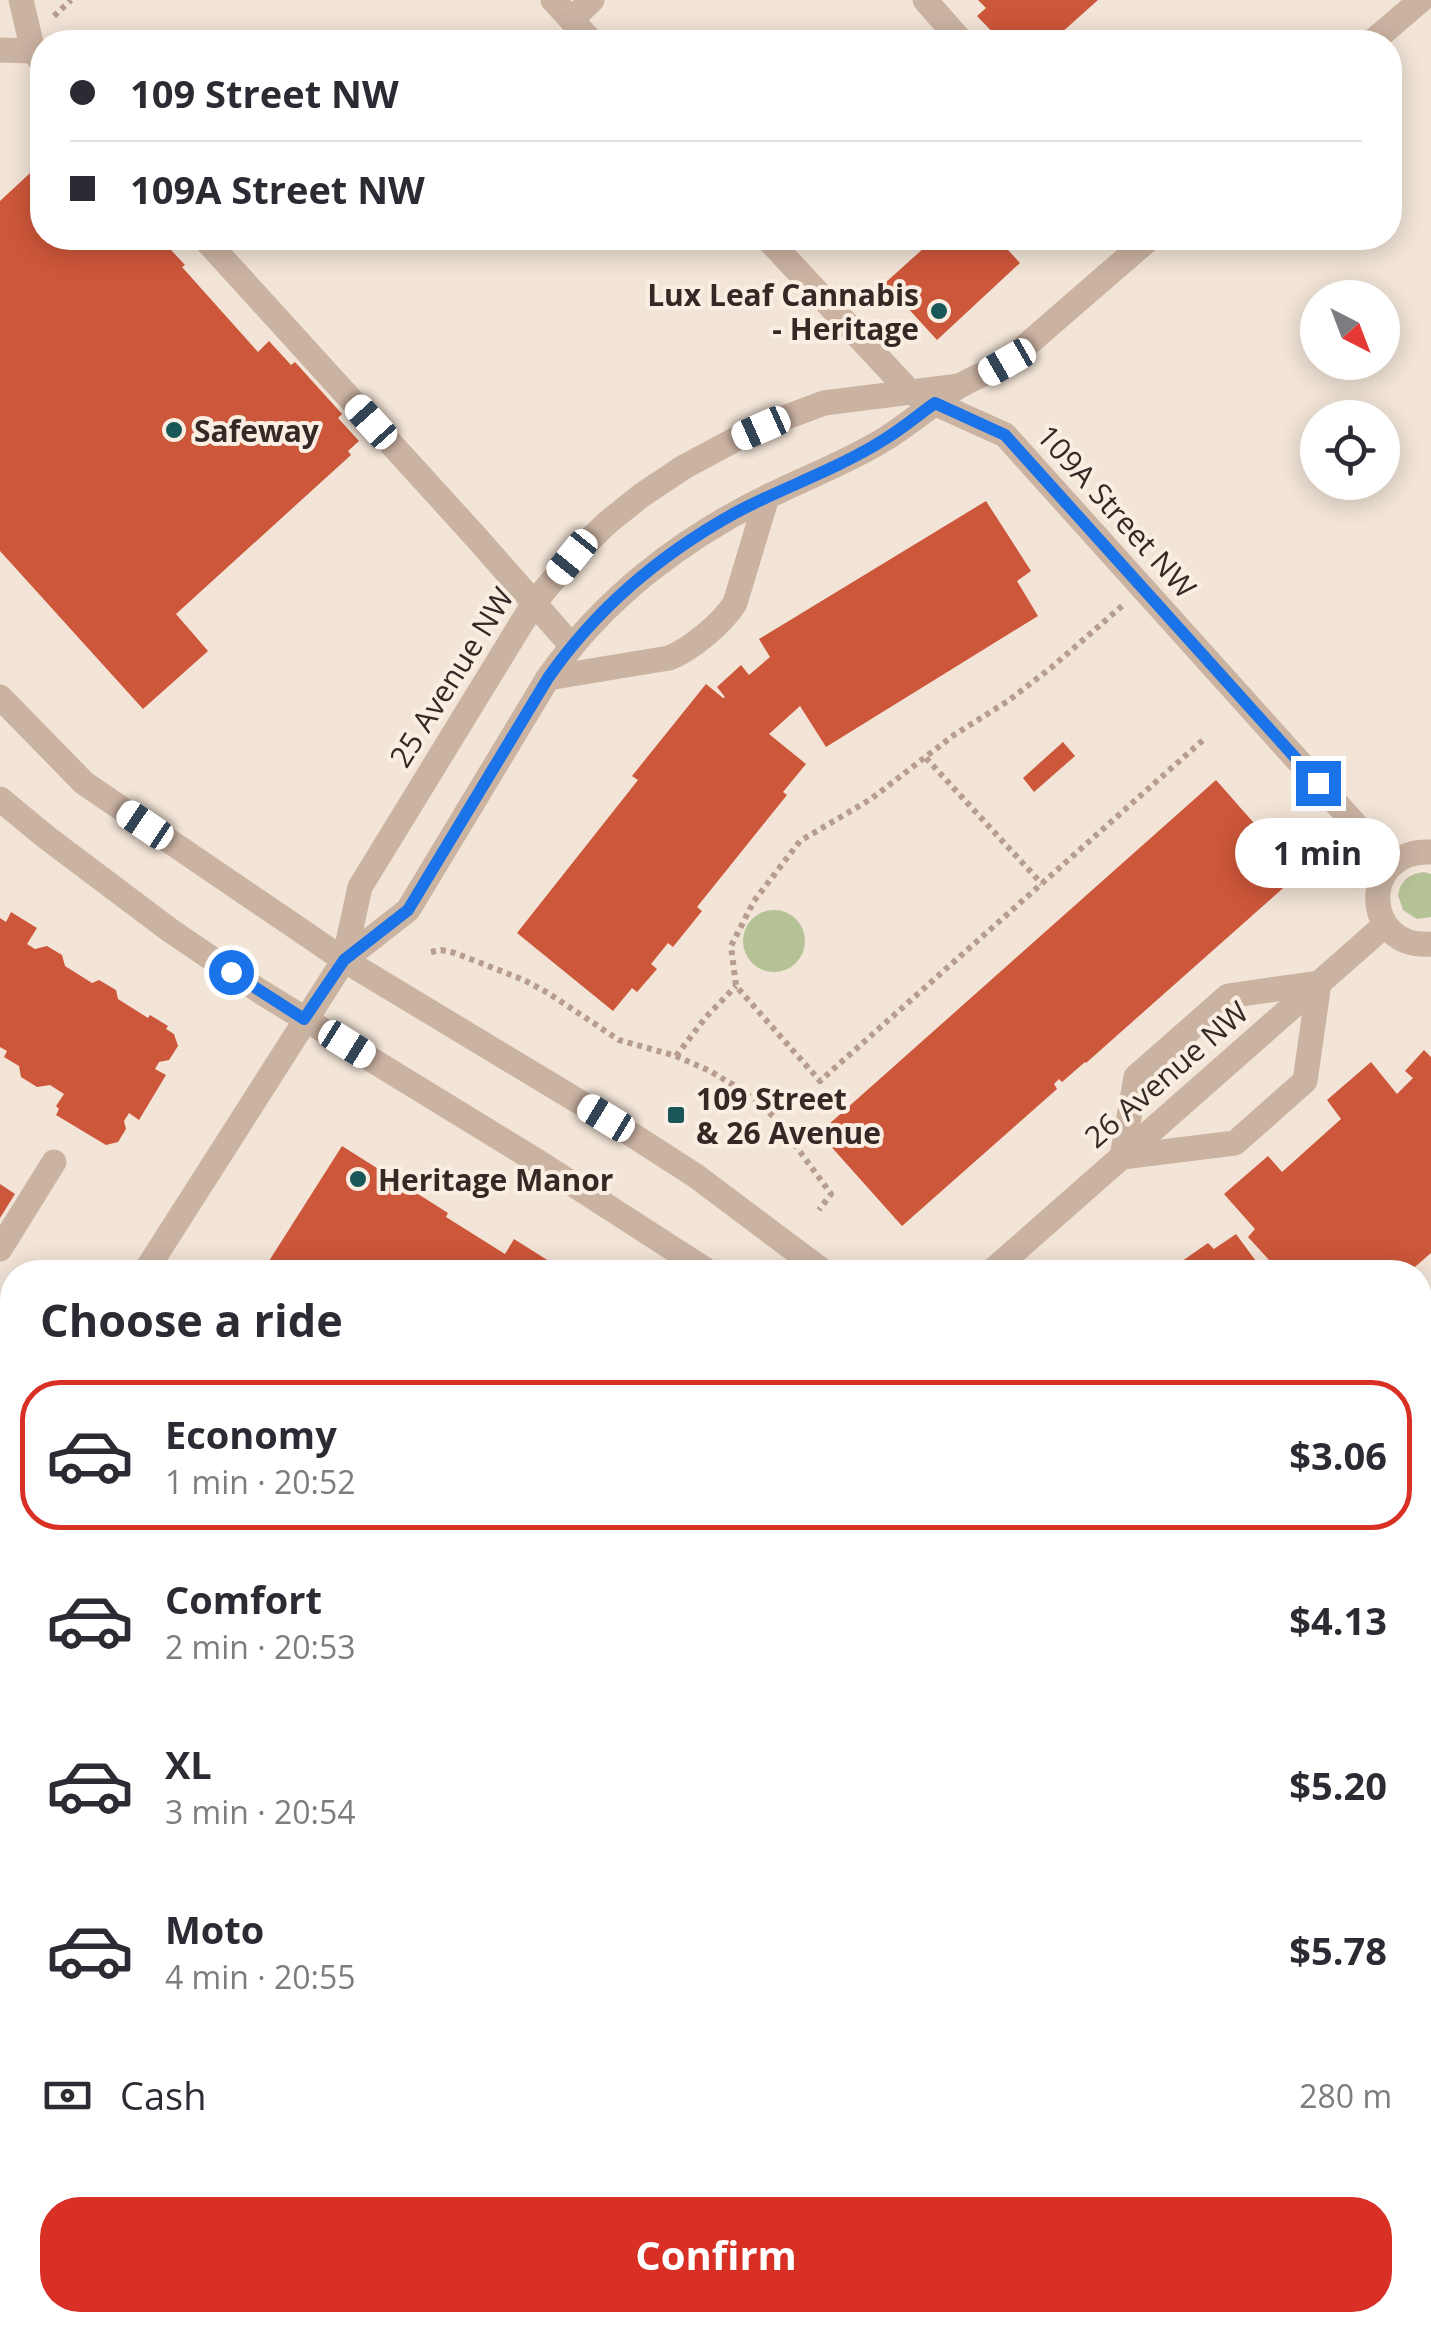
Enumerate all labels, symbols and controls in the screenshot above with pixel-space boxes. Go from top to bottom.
text: 109 Street NW [130,67,399,119]
text: 109A Street NW [130,163,425,215]
place label: Lux Leaf Cannabis - Heritage [647,274,919,349]
north arrow [1300,280,1400,380]
map controls [1300,280,1400,500]
marker: Lux Leaf Cannabis - Heritage [928,300,950,322]
car [974,334,1040,390]
car [340,390,402,454]
button: locate [1300,400,1400,500]
car [727,402,795,454]
place label: Safeway [194,410,320,451]
street label: 109A Street NW [1028,416,1206,607]
marker: Safeway [163,419,185,441]
car [541,524,603,590]
street label: 25 Avenue NW [379,579,523,775]
route end [1296,761,1341,806]
car [112,796,178,854]
callout: 1 min [1236,818,1400,888]
text: 1 min [1273,831,1362,874]
route start [209,950,254,995]
street label: 26 Avenue NW [1075,991,1257,1157]
car [314,1015,380,1073]
place label: 109 Street & 26 Avenue [696,1078,881,1153]
car [573,1090,639,1146]
marker: 109 Street & 26 Avenue [665,1104,687,1126]
place label: Heritage Manor [378,1159,613,1200]
marker: Heritage Manor [347,1168,369,1190]
text: Choose a ride [40,1289,343,1350]
text: Economy [165,1408,337,1460]
icon: car [45,1410,135,1500]
text: $3.06 [1289,1429,1387,1481]
text: 1 min · 20:52 [165,1460,356,1503]
text: Comfort [165,1573,322,1625]
icon: car [45,1575,135,1665]
text: $4.13 [1289,1594,1387,1646]
text: 2 min · 20:53 [165,1625,356,1668]
text: XL [165,1738,212,1790]
icon: car [45,1740,135,1830]
text: $5.20 [1289,1759,1387,1811]
text: 3 min · 20:54 [165,1790,356,1833]
text: Moto [165,1903,264,1955]
icon: car [45,1905,135,1995]
text: $5.78 [1289,1924,1387,1976]
text: 4 min · 20:55 [165,1955,356,1998]
icon: cash [40,2068,95,2123]
text: Cash [120,2069,206,2121]
text: 280 m [1299,2074,1392,2117]
button: Confirm [40,2197,1392,2312]

